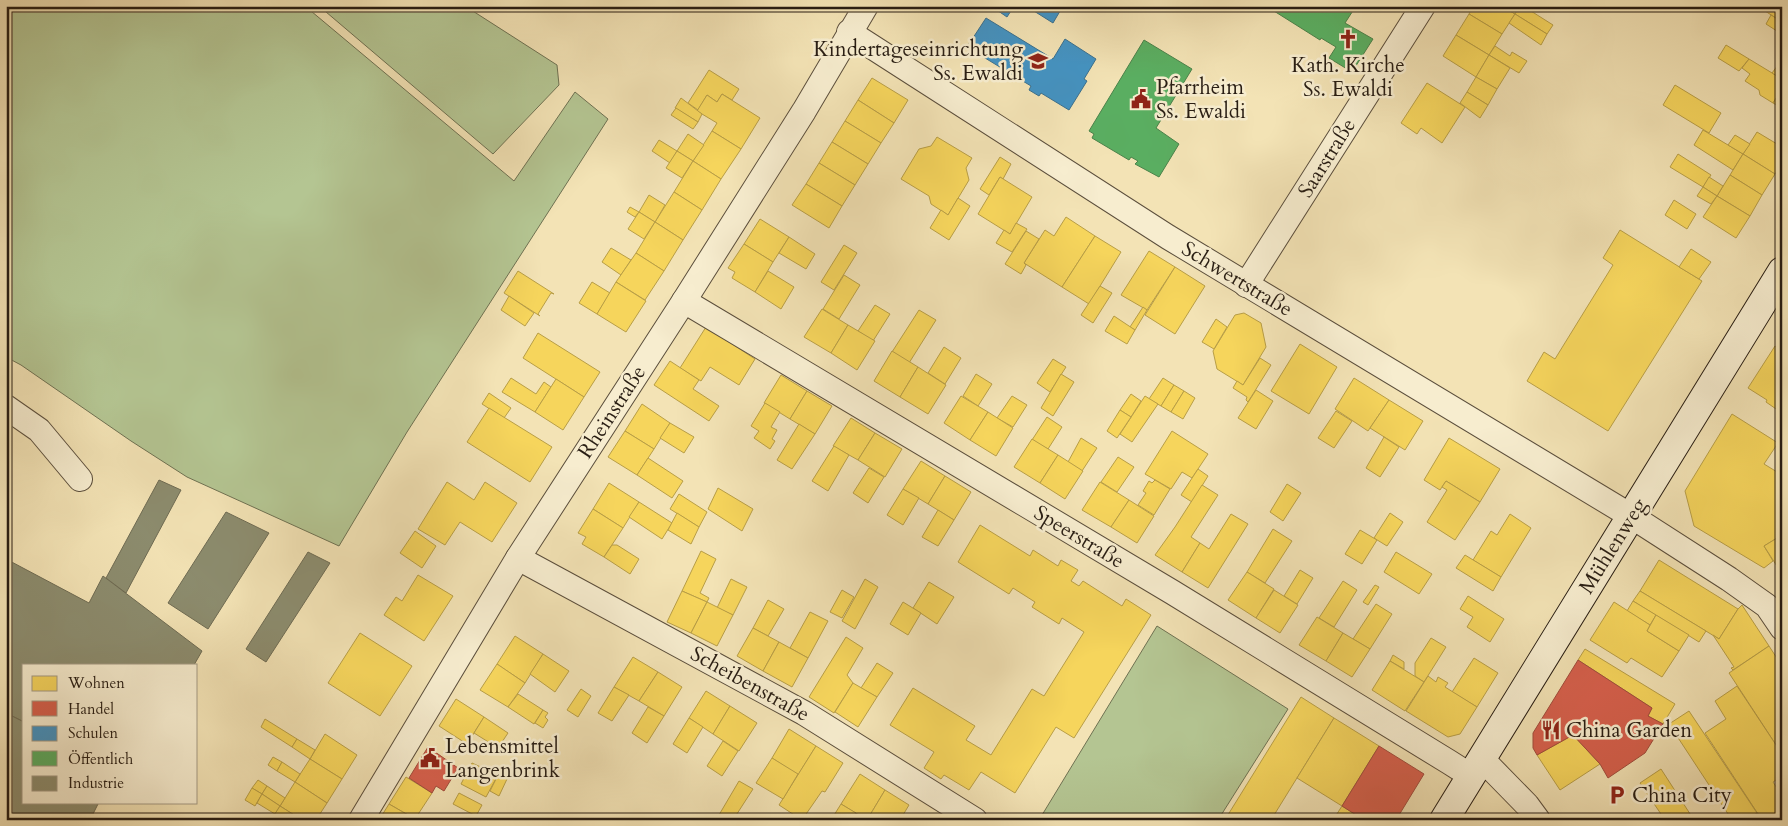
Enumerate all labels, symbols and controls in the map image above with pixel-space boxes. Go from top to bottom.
church icon: Kath. Kirche Ss. Ewaldi [1337,28,1359,50]
place label: Kindertageseinrichtung Ss. Ewaldi [813,35,1023,88]
school or university icon: Kindertageseinrichtung Ss. Ewaldi [1027,50,1049,72]
place label: Kath. Kirche Ss. Ewaldi [1291,51,1405,104]
place label: Pfarrheim Ss. Ewaldi [1156,73,1246,126]
public building icon: Pfarrheim Ss. Ewaldi [1130,88,1152,110]
street label: Saarstraße [1291,113,1363,203]
street label: Schwertstraße [1176,234,1298,324]
street label: Rheinstraße [571,360,653,464]
street label: Mühlenweg [1572,492,1654,599]
street label: Speerstraße [1028,499,1130,575]
street label: Scheibenstraße [685,639,815,729]
legend [22,664,198,804]
text: Wohnen [67,673,125,693]
text: Handel [68,699,114,719]
place label: China Garden [1566,716,1692,745]
restaurant icon: China Garden [1540,719,1562,741]
text: Schulen [68,723,118,743]
place label: Lebensmittel Langenbrink [445,732,561,785]
public building icon: Lebensmittel Langenbrink [419,747,441,769]
text: Öffentlich [68,749,134,769]
text: Industrie [68,773,124,793]
place label: China City [1632,781,1732,810]
parking icon: China City [1606,784,1628,806]

